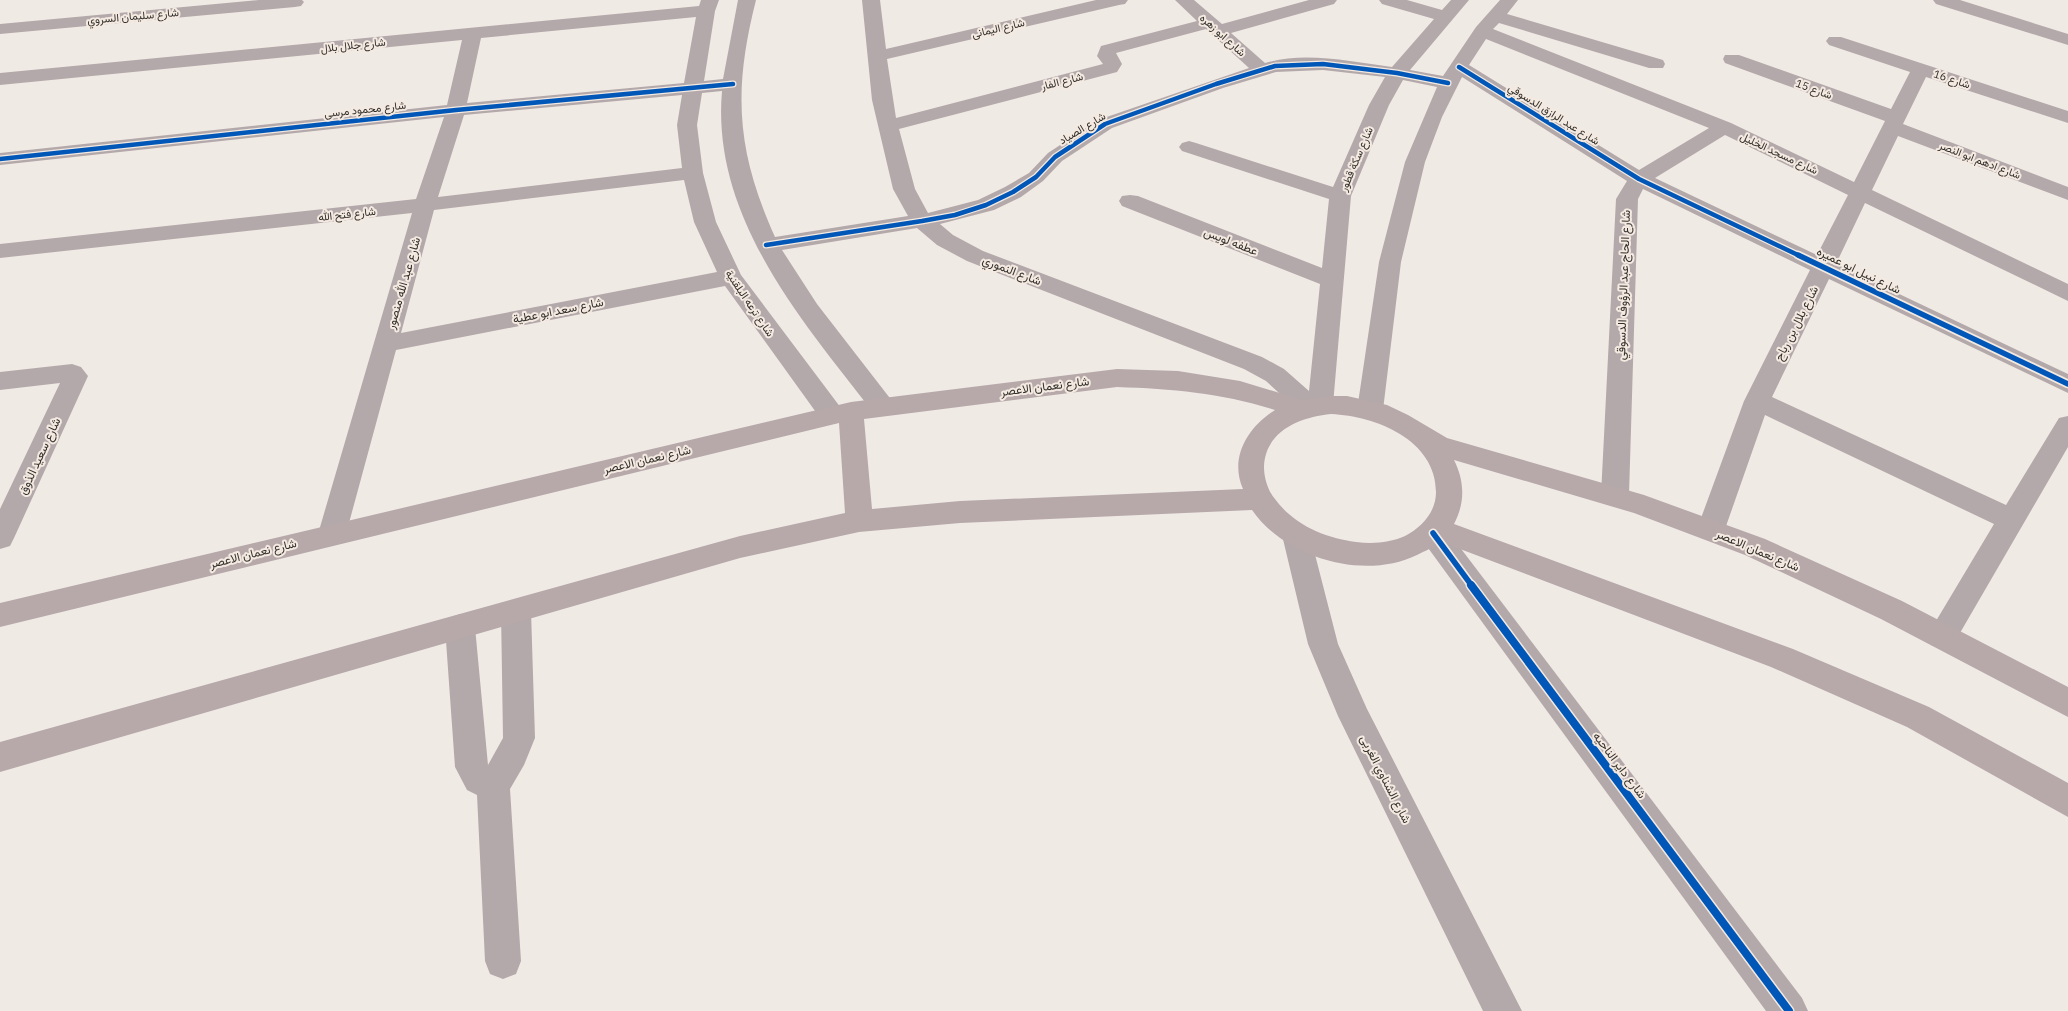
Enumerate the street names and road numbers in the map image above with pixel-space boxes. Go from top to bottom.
street label: شارع سليمان السروي [87,5,180,30]
street label: شارع ابو زهره [1196,11,1249,60]
street label: شارع اليمانى [970,15,1026,42]
street label: شارع جلال بلال [320,35,387,56]
street label: شارع 16 [1931,66,1972,93]
street label: شارع الفار [1039,69,1085,94]
street label: شارع 15 [1793,76,1835,103]
street label: شارع عبد الرازق الدسوقي [1504,80,1603,151]
street label: شارع محمود مرسى [323,98,407,121]
street label: شارع الصياد [1056,108,1109,148]
street label: شارع سكة قطور [1336,124,1377,195]
street label: شارع مسجد الخليل [1737,129,1820,178]
street label: شارع ادهم ابو النصر [1936,138,2023,183]
street label: شارع فتح الله [318,204,377,225]
street label: شارع الحاج عبد الرؤوف الدسوقي [1613,210,1636,360]
street label: عطفه لويس [1201,224,1260,259]
street label: شارع عبد الله منصور [382,235,425,332]
street label: شارع نبيل ابو عميره [1814,243,1904,299]
street label: شارع النموري [979,252,1044,291]
street label: شارع ترعه البلقنية [722,267,778,340]
street label: شارع بلال بن رباح [1771,283,1823,364]
street label: شارع سعد ابو عطية [511,294,605,328]
street label: شارع نعمان الاعصر [999,373,1090,401]
street label: شارع سعيد الذوق [15,415,65,498]
street label: شارع نعمان الاعصر [601,442,693,478]
street label: شارع نعمان الاعصر [1712,525,1802,576]
street label: شارع نعمان الاعصر [207,535,298,573]
street label: شارع داير الناحيه [1589,729,1650,802]
street label: شارع الشناوي الغربى [1355,732,1415,827]

